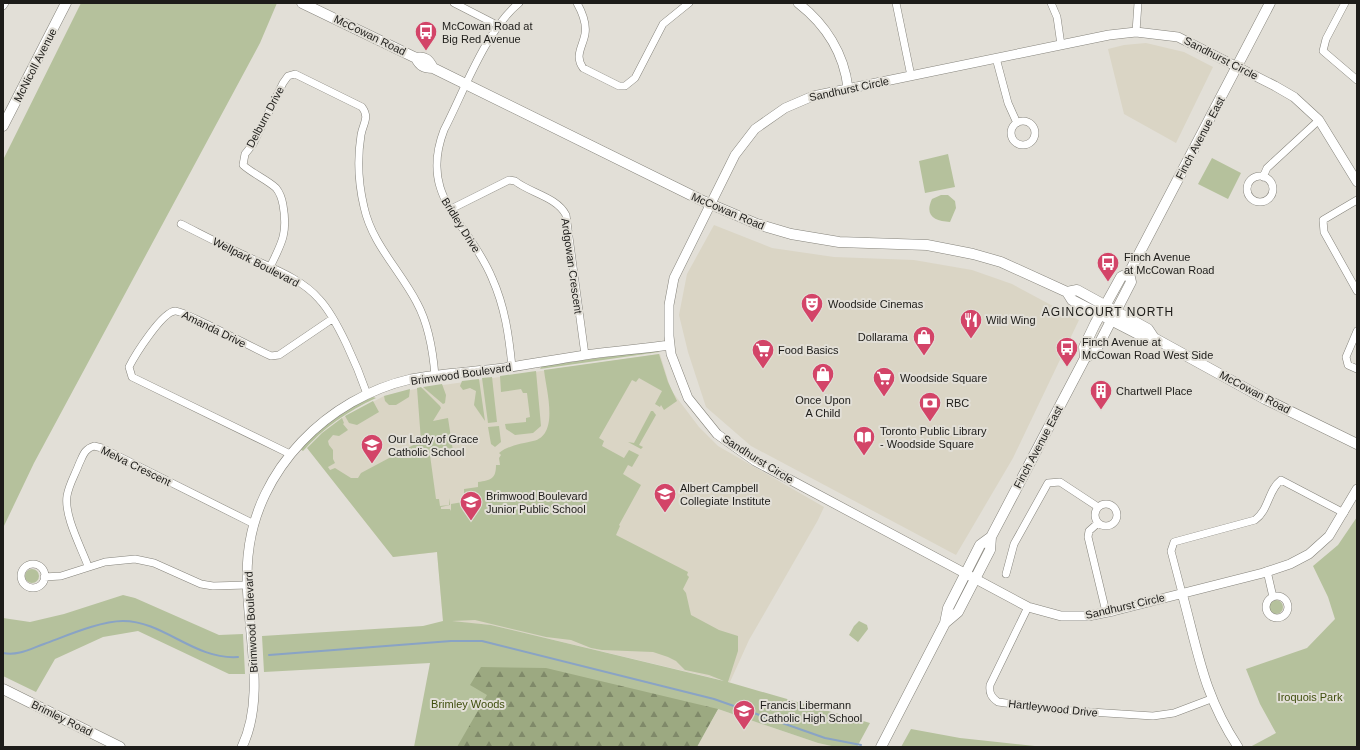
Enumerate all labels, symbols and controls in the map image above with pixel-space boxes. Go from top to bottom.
street label: McCowan Road [332,12,408,58]
bus stop icon: McCowan Road at Big Red Avenue [413,19,439,52]
place label: McCowan Road at Big Red Avenue [442,20,533,45]
street label: McNicoll Avenue [11,26,59,104]
street label: Sandhurst Circle [1182,34,1260,82]
street label: Sandhurst Circle [808,75,890,103]
street label: Delburn Drive [244,84,286,150]
street label: Finch Avenue East [1173,95,1227,181]
street label: McCowan Road [690,190,766,232]
street label: Bridley Drive [439,195,483,255]
street label: Ardgowan Crescent [559,217,585,315]
street label: Wellpark Boulevard [211,235,301,289]
bus stop icon: Finch Avenue at McCowan Road [1095,250,1121,283]
place label: Finch Avenue at McCowan Road [1124,251,1215,276]
theatre icon: Woodside Cinemas [799,291,825,324]
place label: Woodside Cinemas [828,298,924,310]
district label: AGINCOURT NORTH [1042,305,1174,319]
restaurant icon: Wild Wing [958,307,984,340]
street label: Amanda Drive [180,308,248,350]
place label: Wild Wing [986,314,1036,326]
shop icon: Dollarama [911,324,937,357]
place label: Dollarama [858,331,909,343]
bus stop icon: Finch Avenue at McCowan Road West Side [1054,335,1080,368]
place label: Finch Avenue at McCowan Road West Side [1082,336,1213,361]
supermarket icon: Food Basics [750,337,776,370]
place label: Food Basics [778,344,839,356]
street label: Brimwood Boulevard [410,361,512,387]
shop icon: Once Upon A Child [810,361,836,394]
supermarket icon: Woodside Square [871,365,897,398]
street label: McCowan Road [1218,368,1292,416]
place label: Woodside Square [900,372,987,384]
building icon: Chartwell Place [1088,378,1114,411]
place label: Chartwell Place [1116,385,1192,397]
bank icon: RBC [917,390,943,423]
place label: Once Upon A Child [795,394,851,419]
place label: RBC [946,397,969,409]
street label: Finch Avenue East [1011,404,1065,490]
library icon: Toronto Public Library - Woodside Square [851,424,877,457]
place label: Toronto Public Library - Woodside Square [880,425,987,450]
school or university icon: Our Lady of Grace Catholic School [359,432,385,465]
street label: Sandhurst Circle [720,432,796,486]
place label: Our Lady of Grace Catholic School [388,433,479,458]
street label: Melva Crescent [99,444,173,488]
school or university icon: Albert Campbell Collegiate Institute [652,481,678,514]
place label: Albert Campbell Collegiate Institute [680,482,771,507]
school or university icon: Brimwood Boulevard Junior Public School [458,489,484,522]
place label: Brimwood Boulevard Junior Public School [486,490,588,515]
street label: Brimwood Boulevard [242,571,260,673]
street label: Sandhurst Circle [1084,591,1166,621]
park label: Iroquois Park [1278,691,1343,703]
street label: Hartleywood Drive [1008,697,1098,719]
street label: Brimley Road [30,698,94,738]
park label: Brimley Woods [431,698,505,710]
school or university icon: Francis Libermann Catholic High School [731,698,757,731]
place label: Francis Libermann Catholic High School [760,699,862,724]

